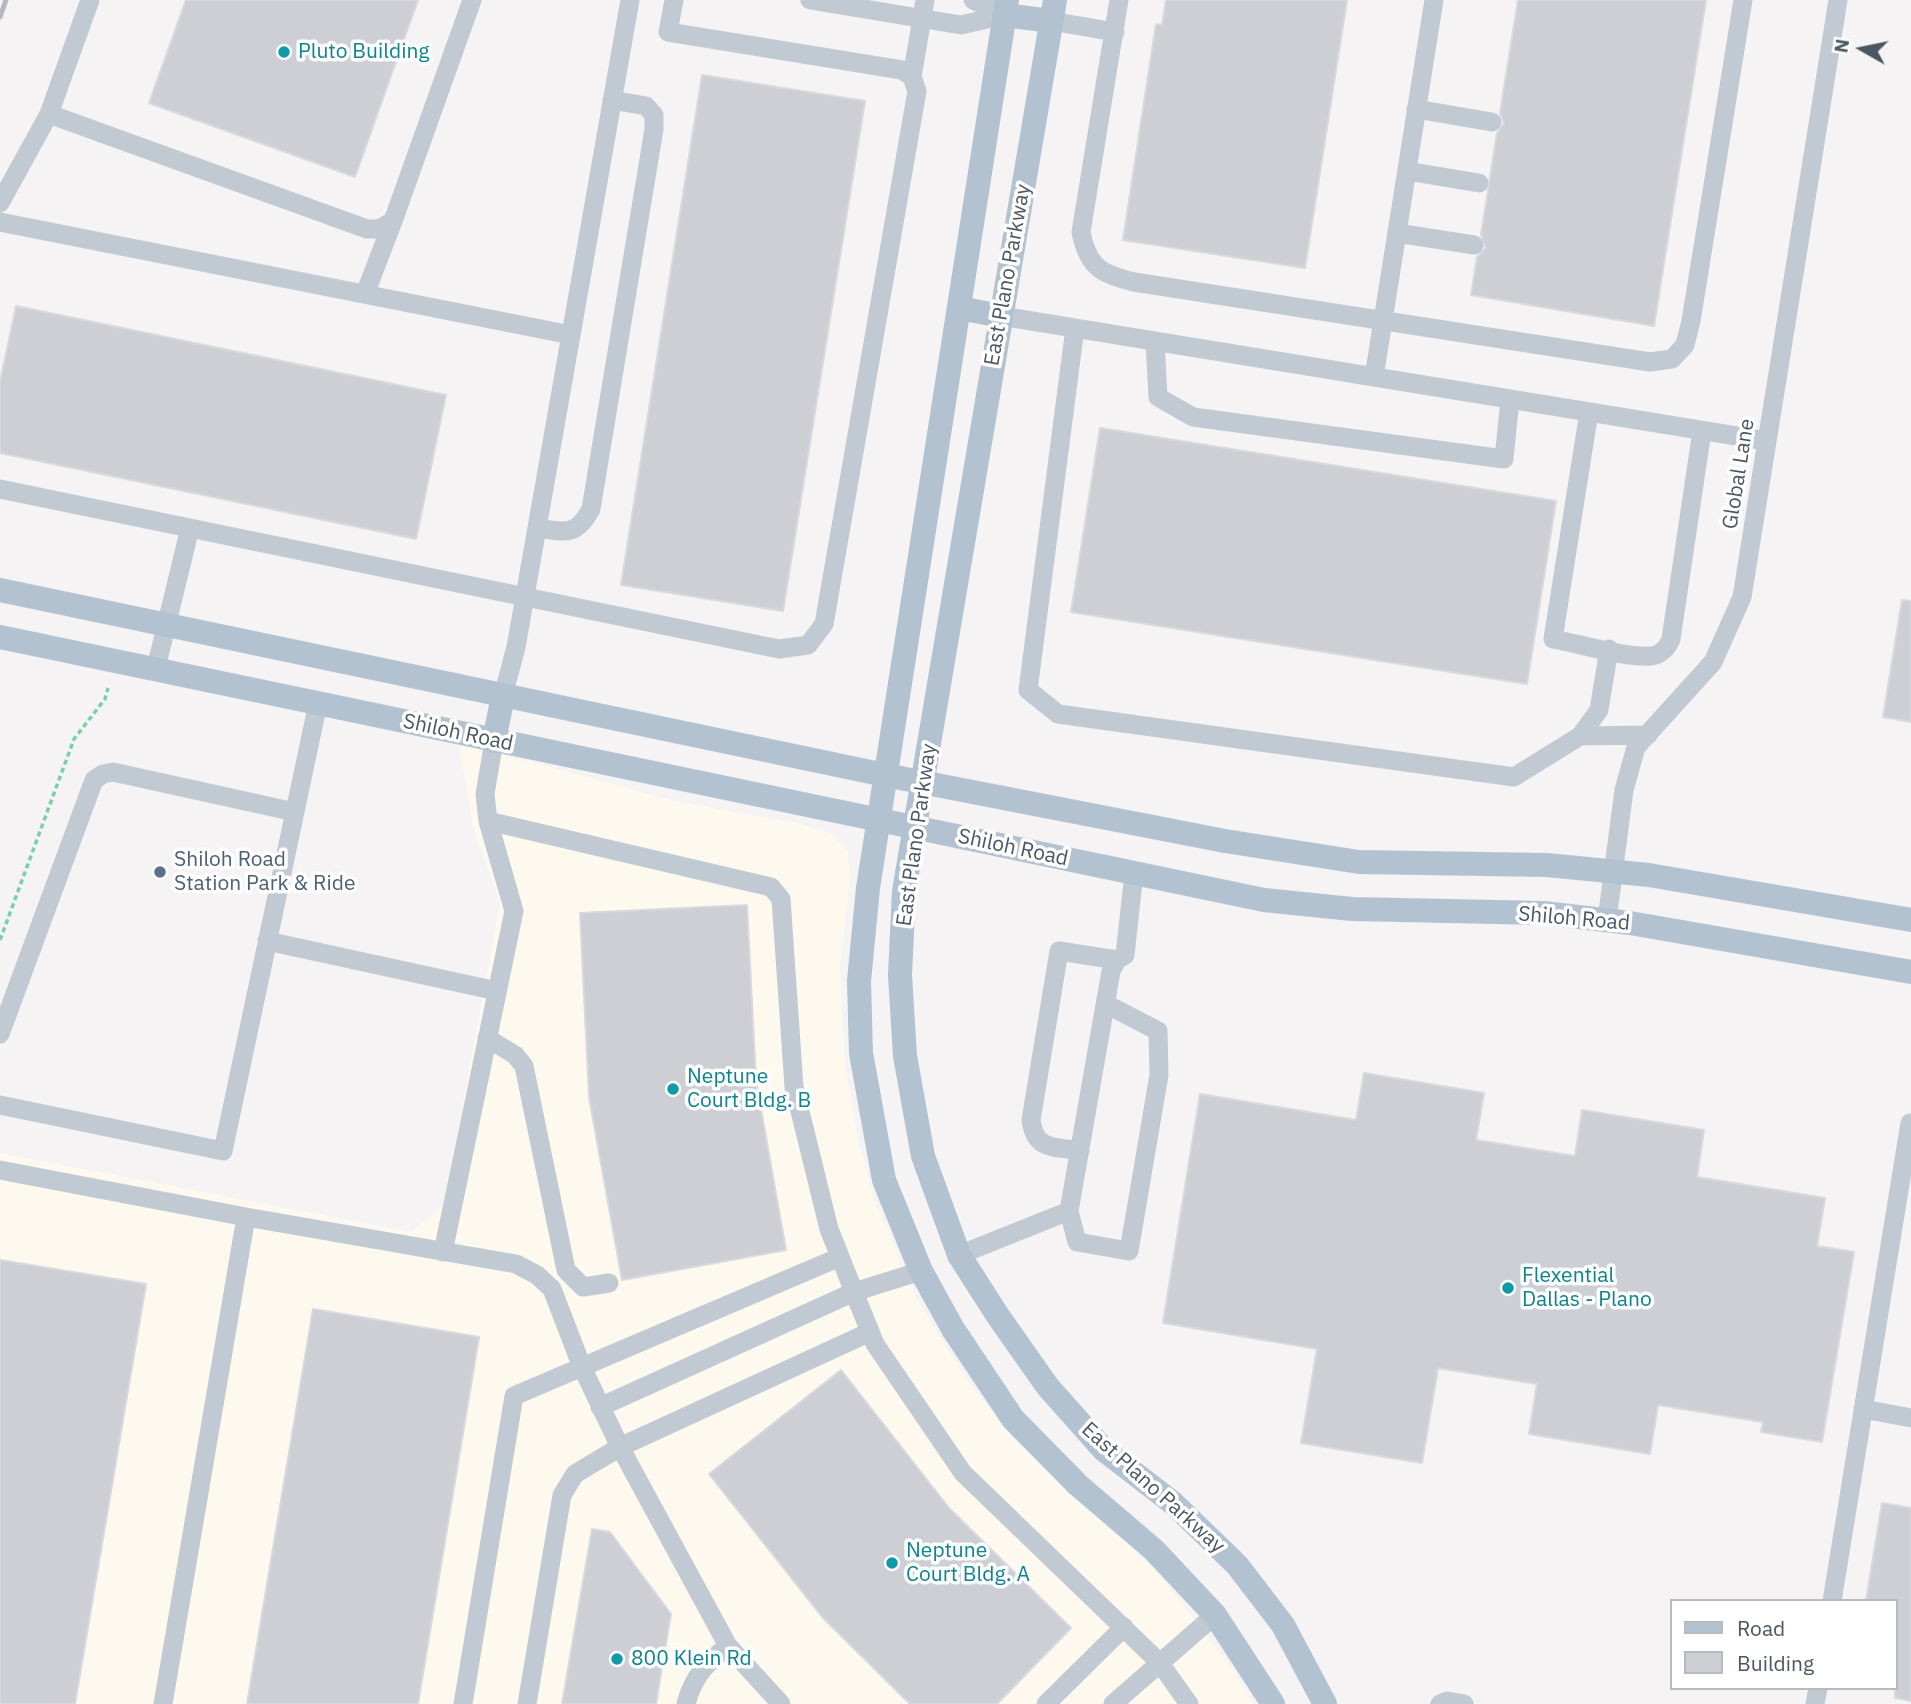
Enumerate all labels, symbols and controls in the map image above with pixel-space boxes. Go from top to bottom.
north arrow [1827,14,1897,84]
text: N [1828,37,1854,54]
place label: Pluto Building [298,39,429,65]
marker: Pluto Building [276,44,292,60]
street label: East Plano Parkway [980,182,1036,368]
street label: Global Lane [1718,417,1760,531]
street label: Shiloh Road [401,709,515,757]
street label: East Plano Parkway [892,742,942,928]
street label: Shiloh Road [956,824,1070,872]
place label: Shiloh Road Station Park & Ride [174,847,355,897]
marker: Shiloh Road Station Park & Ride [152,864,168,880]
street label: Shiloh Road [1517,902,1631,936]
place label: Neptune Court Bldg. B [687,1064,811,1114]
marker: Neptune Court Bldg. B [665,1081,681,1097]
place label: Flexential Dallas - Plano [1522,1263,1652,1313]
marker: Flexential Dallas - Plano [1500,1280,1516,1296]
street label: East Plano Parkway [1076,1417,1230,1559]
place label: Neptune Court Bldg. A [906,1538,1030,1588]
marker: Neptune Court Bldg. A [884,1555,900,1571]
legend [1670,1599,1897,1690]
text: Road [1737,1614,1785,1642]
place label: 800 Klein Rd [631,1646,752,1672]
text: Building [1737,1649,1814,1677]
marker: 800 Klein Rd [609,1651,625,1667]

